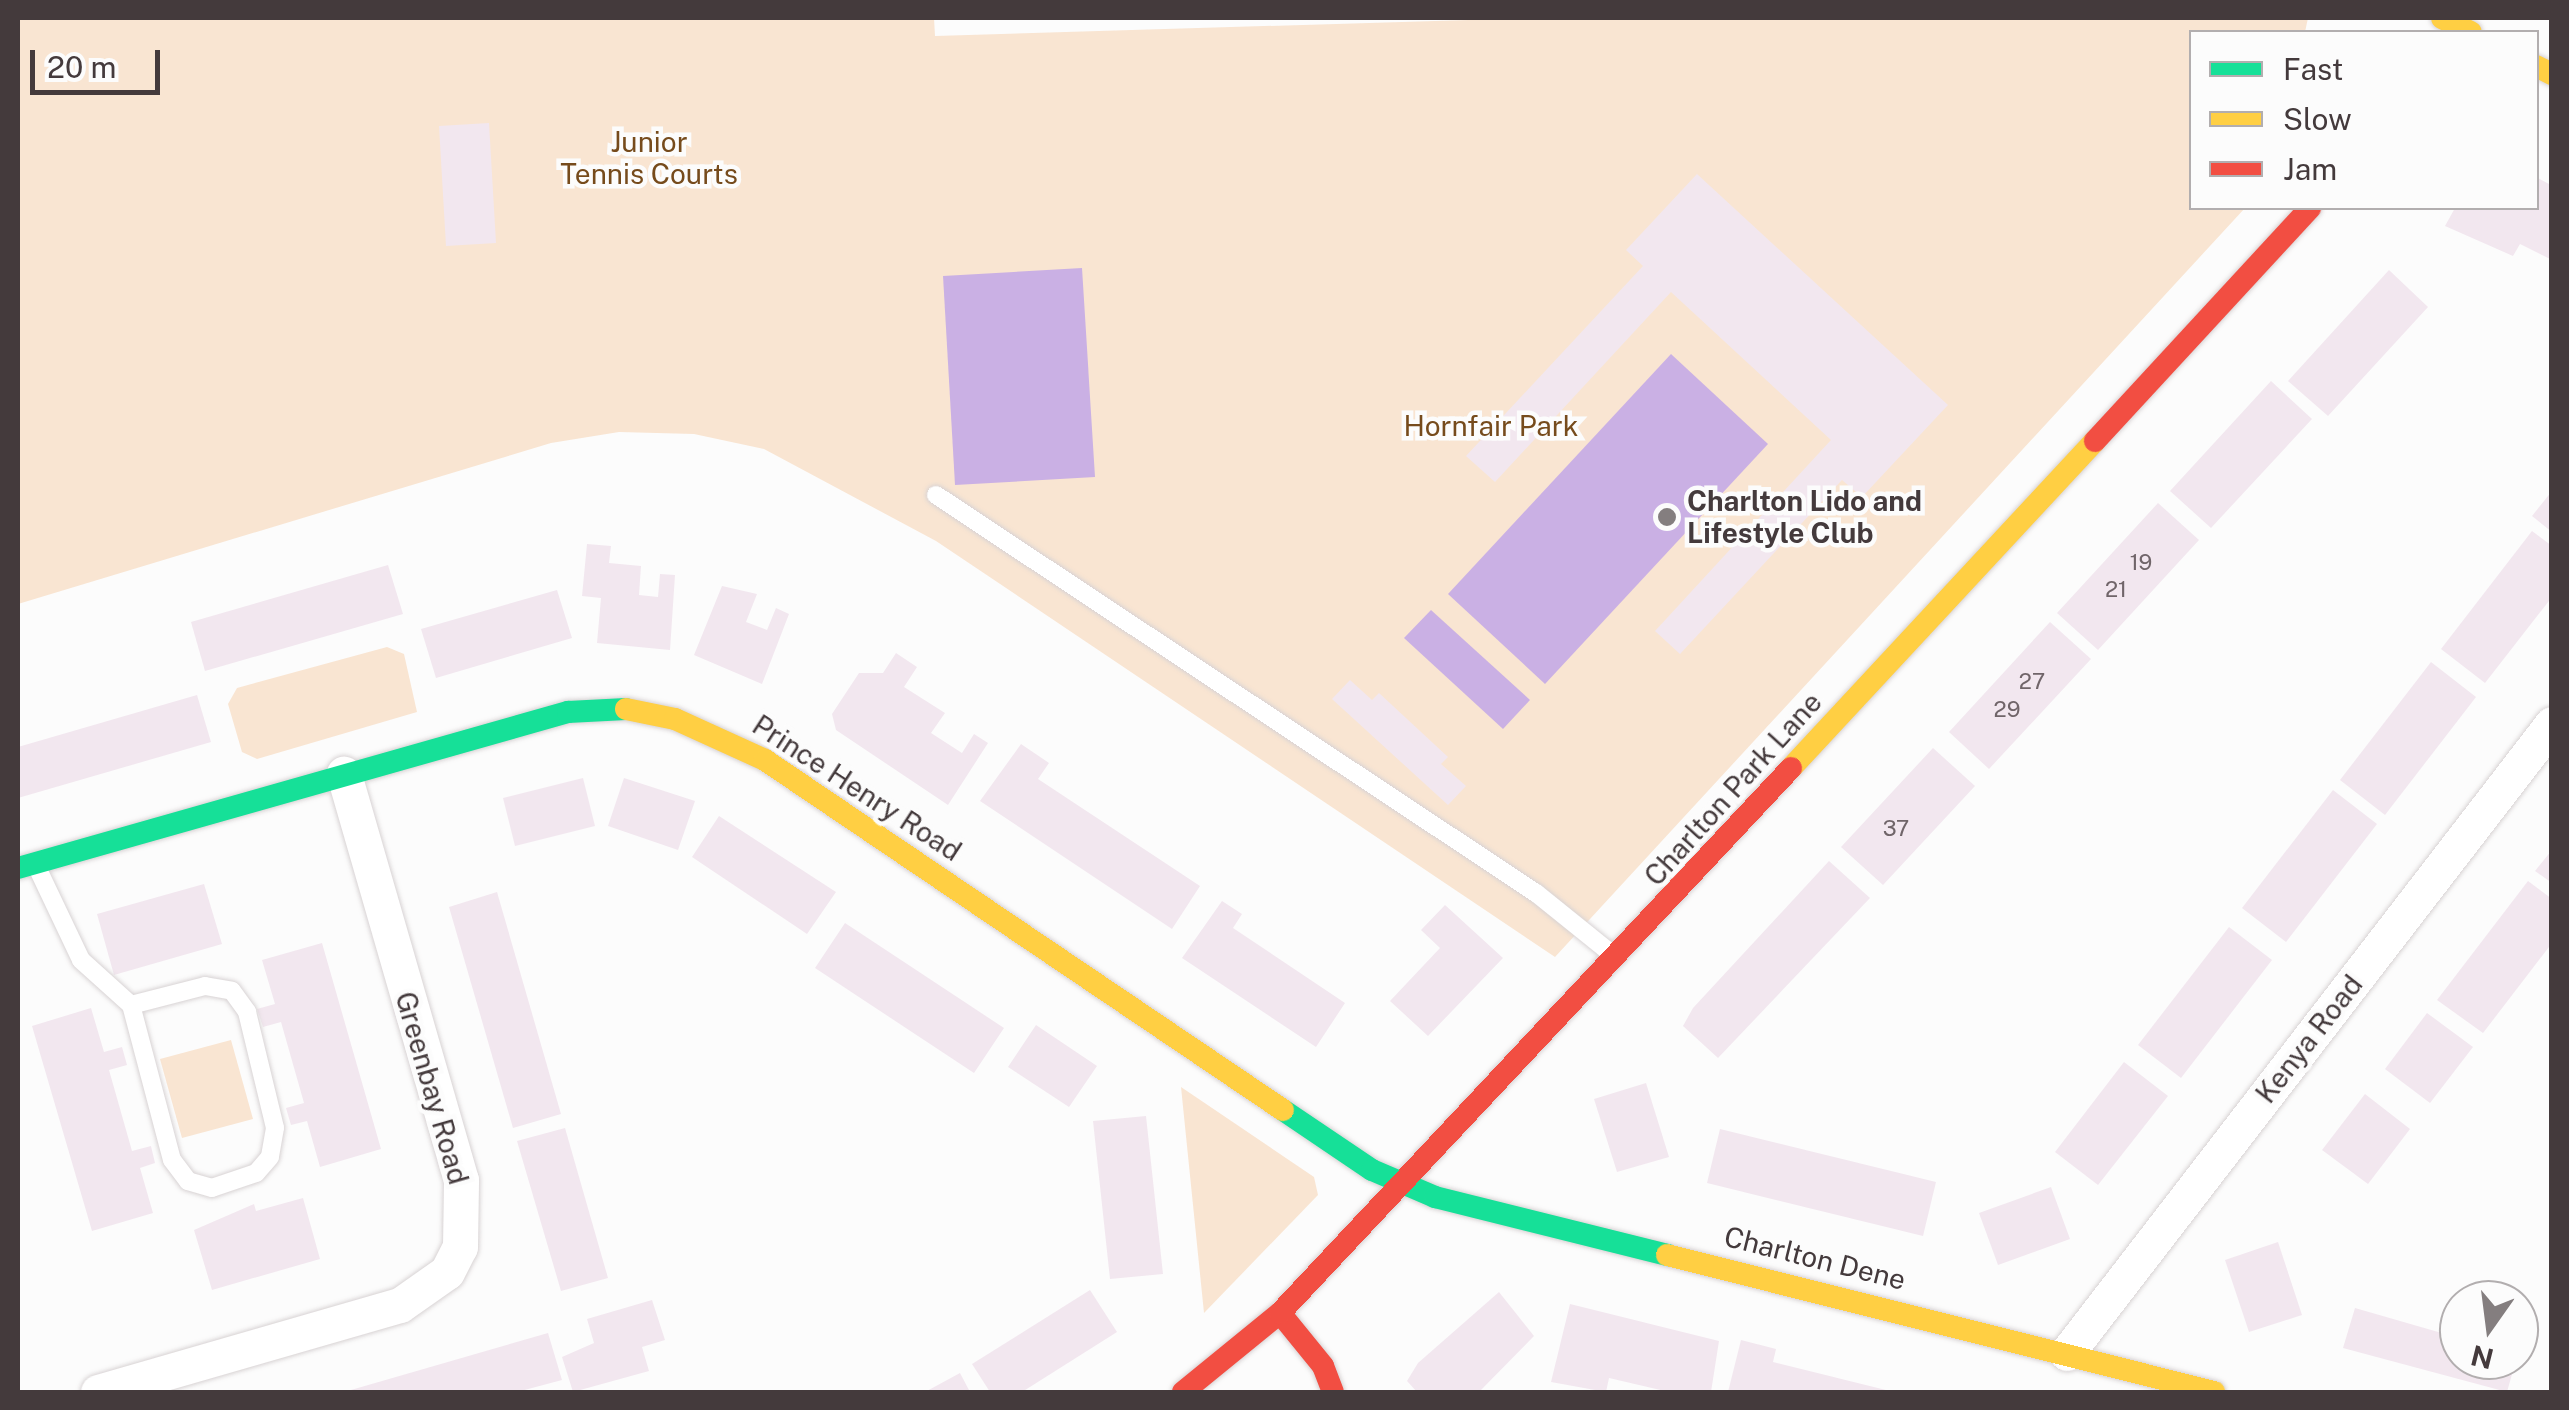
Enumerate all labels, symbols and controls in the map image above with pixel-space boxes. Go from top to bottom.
scale bar [35,30,165,92]
legend [2189,30,2539,210]
text: 20 m [47,49,116,85]
text: Fast [2283,51,2343,87]
text: Slow [2283,101,2352,137]
park label: Junior Tennis Courts [560,125,738,191]
text: Jam [2283,151,2337,187]
park label: Hornfair Park [1404,409,1578,443]
place label: Charlton Lido and Lifestyle Club [1687,484,1922,550]
marker: Charlton Lido and Lifestyle Club [1656,506,1678,528]
house number: 19 [2130,550,2152,576]
house number: 21 [2105,577,2127,603]
house number: 27 [2019,669,2045,695]
street label: Charlton Park Lane [1637,686,1829,892]
house number: 29 [1994,697,2020,723]
street label: Prince Henry Road [746,708,968,868]
house number: 37 [1883,816,1909,842]
street label: Kenya Road [2249,968,2369,1110]
street label: Greenbay Road [388,988,476,1188]
street label: Charlton Dene [1721,1219,1909,1297]
north arrow [2439,1280,2539,1380]
text: N [2467,1339,2497,1376]

